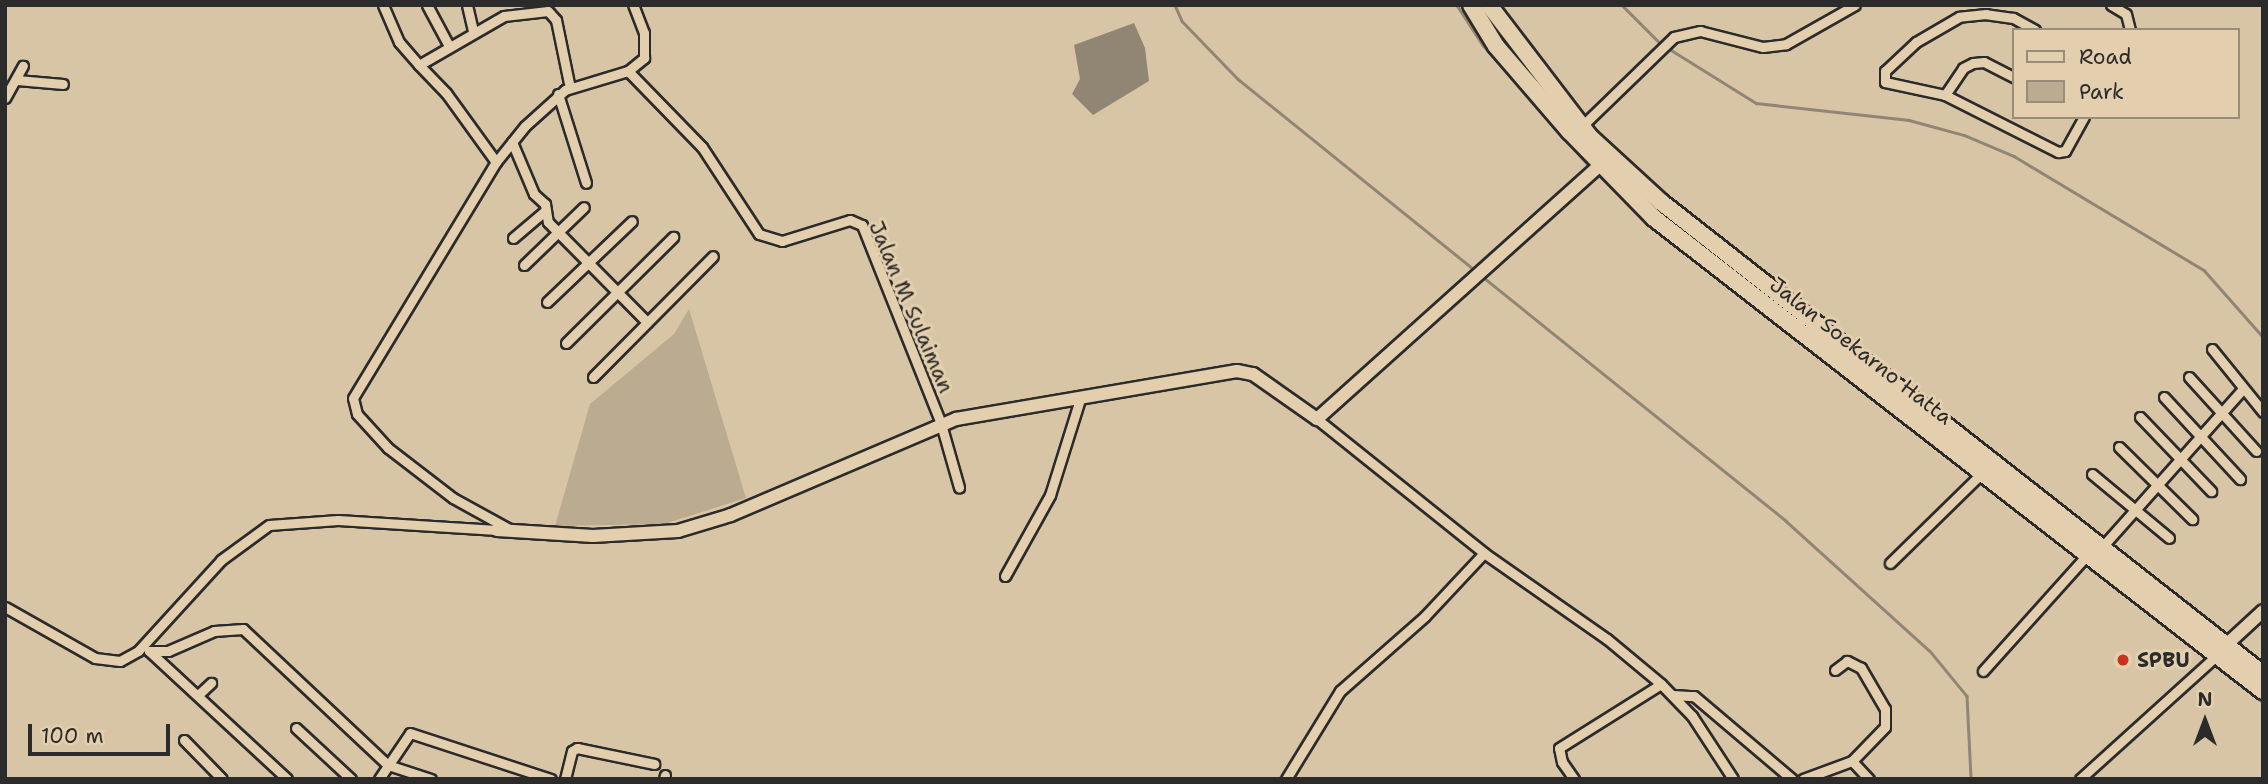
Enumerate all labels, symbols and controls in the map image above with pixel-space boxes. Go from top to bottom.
legend [2012,28,2240,119]
text: Road [2079,43,2132,71]
text: Park [2079,78,2124,106]
street label: Jalan M Sulaiman [863,217,959,397]
street label: Jalan Soekarno Hatta [1765,272,1957,430]
place label: SPBU [2137,647,2190,673]
marker: SPBU [2115,652,2131,668]
north arrow [2170,686,2240,756]
text: N [2197,687,2213,712]
scale bar [32,710,173,754]
text: 100 m [41,722,104,750]

